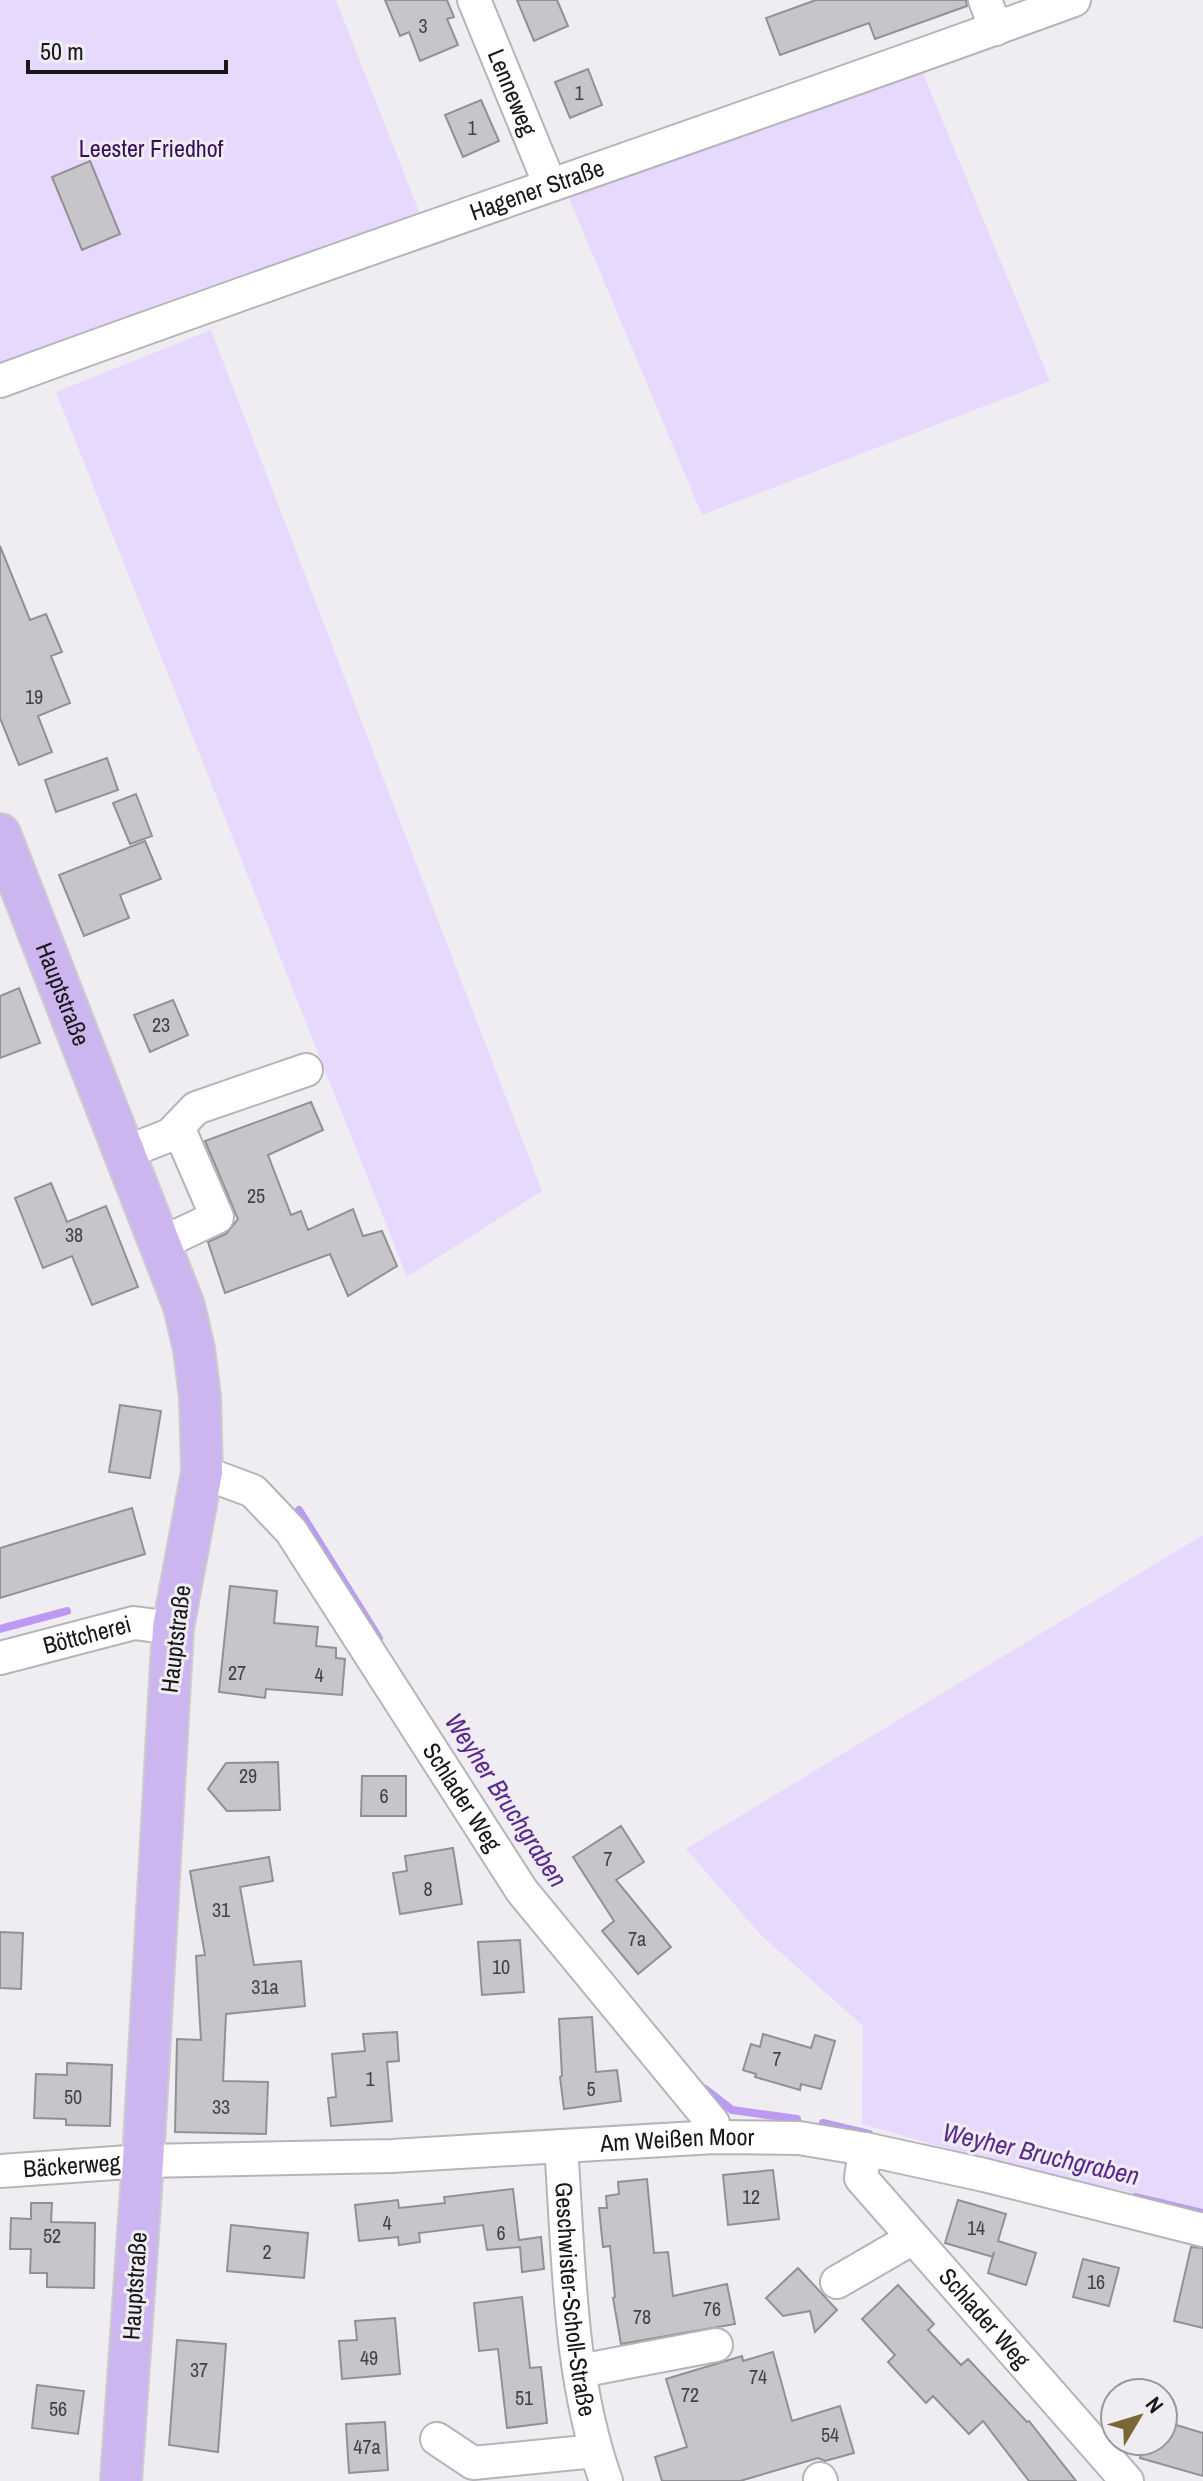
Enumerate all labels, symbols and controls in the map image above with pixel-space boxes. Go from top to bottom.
house number: 3 [418,12,428,39]
scale bar [28,24,226,74]
text: 50 m [40,35,84,67]
street label: Lenneweg [481,44,545,140]
house number: 1 [574,79,584,106]
house number: 1 [467,114,477,141]
park label: Leester Friedhof [79,132,224,164]
street label: Hagener Straße [465,151,608,227]
house number: 19 [25,683,43,710]
street label: Hauptstraße [29,938,98,1050]
house number: 23 [152,1011,170,1038]
house number: 25 [247,1182,265,1209]
house number: 38 [65,1221,83,1248]
street label: Hauptstraße [153,1583,197,1695]
street label: Böttcherei [39,1607,134,1661]
house number: 27 [228,1659,246,1686]
house number: 4 [314,1661,324,1688]
water label: Weyher Bruchgraben [437,1706,576,1894]
street label: Schlader Weg [416,1736,510,1857]
house number: 29 [239,1762,257,1789]
house number: 6 [379,1782,389,1809]
house number: 7 [603,1845,613,1872]
house number: 8 [423,1875,433,1902]
house number: 31 [212,1896,230,1923]
house number: 7a [628,1925,646,1952]
house number: 10 [492,1953,510,1980]
house number: 31a [251,1973,279,2000]
house number: 7 [772,2045,782,2072]
house number: 1 [365,2065,375,2092]
house number: 5 [586,2075,596,2102]
house number: 50 [64,2083,82,2110]
house number: 33 [212,2093,230,2120]
water label: Weyher Bruchgraben [939,2114,1143,2193]
street label: Am Weißen Moor [598,2120,755,2159]
street label: Bäckerweg [22,2146,122,2184]
street label: Geschwister-Scholl-Straße [548,2181,604,2419]
house number: 12 [742,2183,760,2210]
house number: 4 [382,2209,392,2236]
house number: 14 [967,2214,985,2241]
house number: 6 [496,2219,506,2246]
house number: 52 [43,2222,61,2249]
street label: Hauptstraße [114,2231,154,2341]
house number: 2 [262,2238,272,2265]
street label: Schlader Weg [932,2261,1038,2375]
house number: 16 [1087,2268,1105,2295]
house number: 76 [703,2295,721,2322]
house number: 78 [633,2303,651,2330]
house number: 49 [360,2344,378,2371]
house number: 37 [190,2356,208,2383]
house number: 74 [749,2363,767,2390]
north arrow [1099,2377,1179,2457]
house number: 72 [681,2381,699,2408]
house number: 51 [515,2384,533,2411]
text: N [1139,2390,1171,2419]
house number: 56 [49,2395,67,2422]
house number: 54 [821,2421,839,2448]
house number: 47a [353,2433,381,2460]

